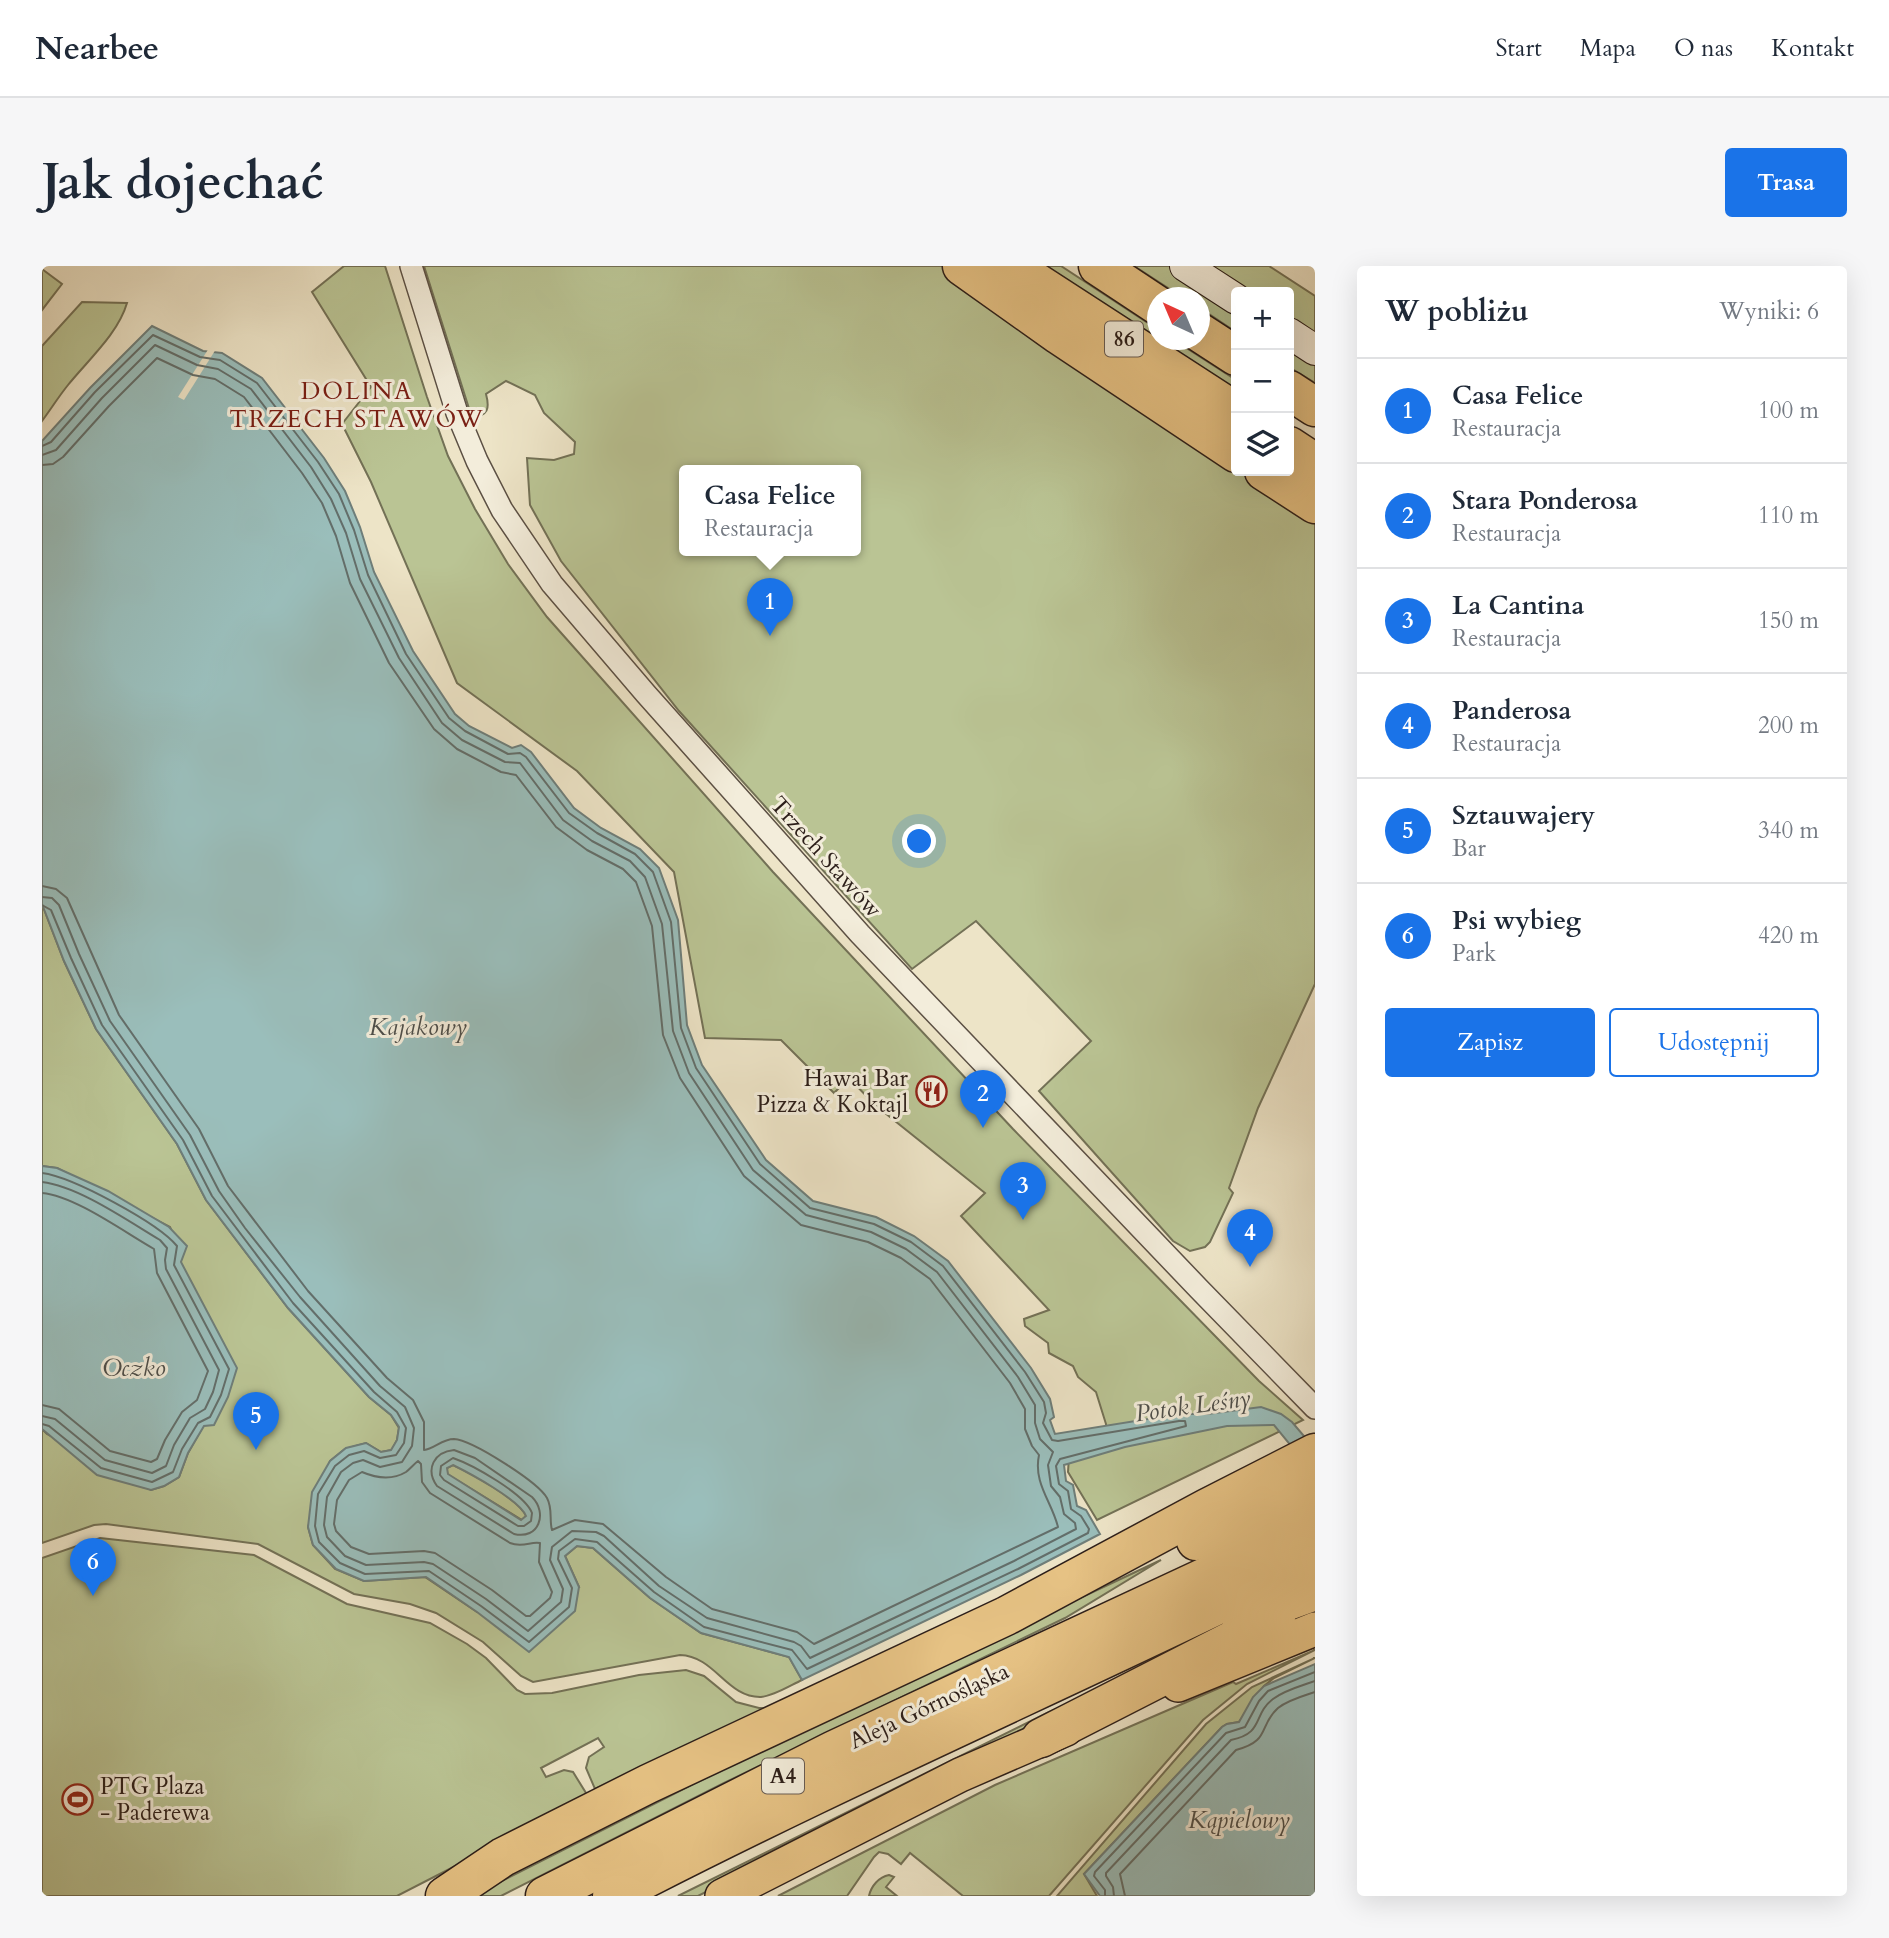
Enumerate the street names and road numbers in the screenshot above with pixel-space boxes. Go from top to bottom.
road number: 86 [1105,322,1143,356]
street label: Trzech Stawów [763,790,889,925]
street label: Aleja Górnośląska [844,1655,1014,1757]
road number: A4 [762,1758,804,1794]

